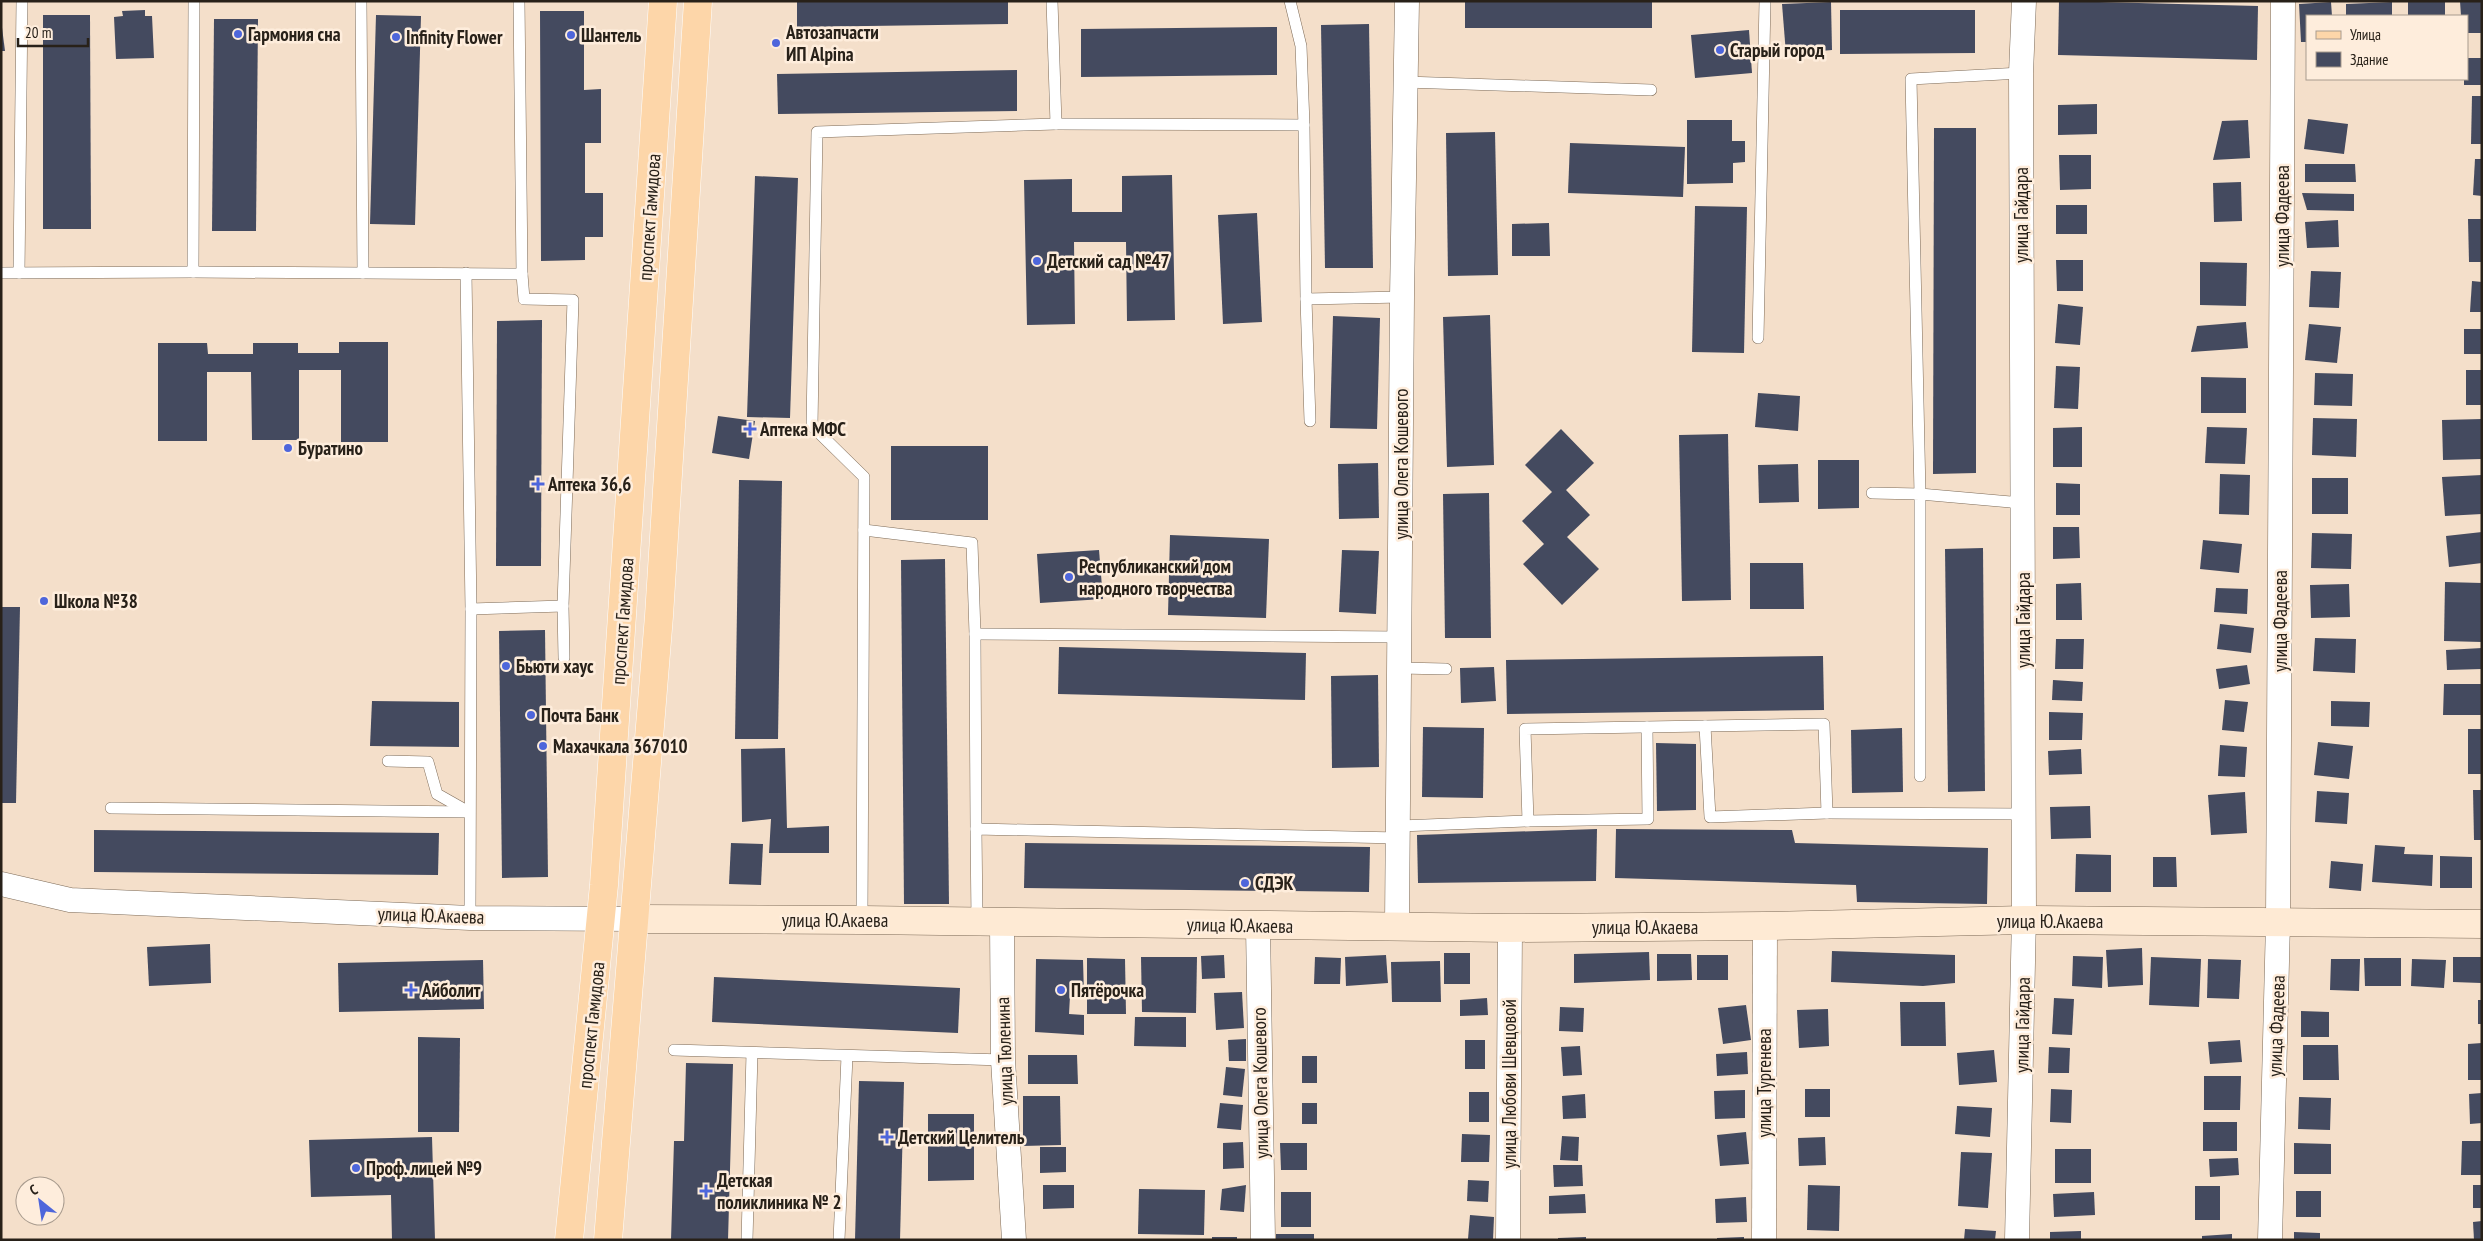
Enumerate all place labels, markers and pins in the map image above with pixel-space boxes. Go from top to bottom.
place label: Автозапчасти ИП Alpina [785,20,879,66]
place label: Гармония сна [248,22,341,46]
place label: Шантель [581,23,641,47]
place label: Infinity Flower [406,25,503,49]
marker: Гармония сна [232,28,244,40]
marker: Шантель [565,29,577,41]
marker: Infinity Flower [390,31,402,43]
marker: Автозапчасти ИП Alpina [770,37,782,49]
place label: Старый город [1730,38,1824,62]
marker: Старый город [1714,44,1726,56]
place label: Детский сад №47 [1047,249,1170,273]
marker: Детский сад №47 [1031,255,1043,267]
place label: Аптека МФС [759,417,846,441]
marker: Аптека МФС [744,423,756,435]
place label: Буратино [298,436,363,460]
marker: Буратино [282,442,294,454]
place label: Аптека 36,6 [547,472,631,496]
marker: Аптека 36,6 [532,478,544,490]
place label: Республиканский дом народного творчества [1079,554,1233,600]
marker: Республиканский дом народного творчества [1063,571,1075,583]
place label: Школа №38 [54,589,138,613]
marker: Школа №38 [38,595,50,607]
place label: Бьюти хаус [516,654,594,678]
marker: Бьюти хаус [500,660,512,672]
place label: Почта Банк [541,703,619,727]
marker: Почта Банк [525,709,537,721]
place label: Махачкала 367010 [553,734,688,758]
marker: Махачкала 367010 [537,740,549,752]
place label: СДЭК [1255,871,1294,895]
marker: СДЭК [1239,877,1251,889]
place label: Айболит [421,978,481,1002]
place label: Пятёрочка [1071,978,1144,1002]
marker: Айболит [404,983,418,997]
marker: Пятёрочка [1055,984,1067,996]
place label: Детский Целитель [898,1125,1025,1149]
marker: Детский Целитель [880,1130,894,1144]
place label: Проф. лицей №9 [366,1156,482,1180]
marker: Проф. лицей №9 [350,1162,362,1174]
place label: Детская поликлиника № 2 [717,1168,842,1214]
marker: Детская поликлиника № 2 [699,1184,713,1198]

